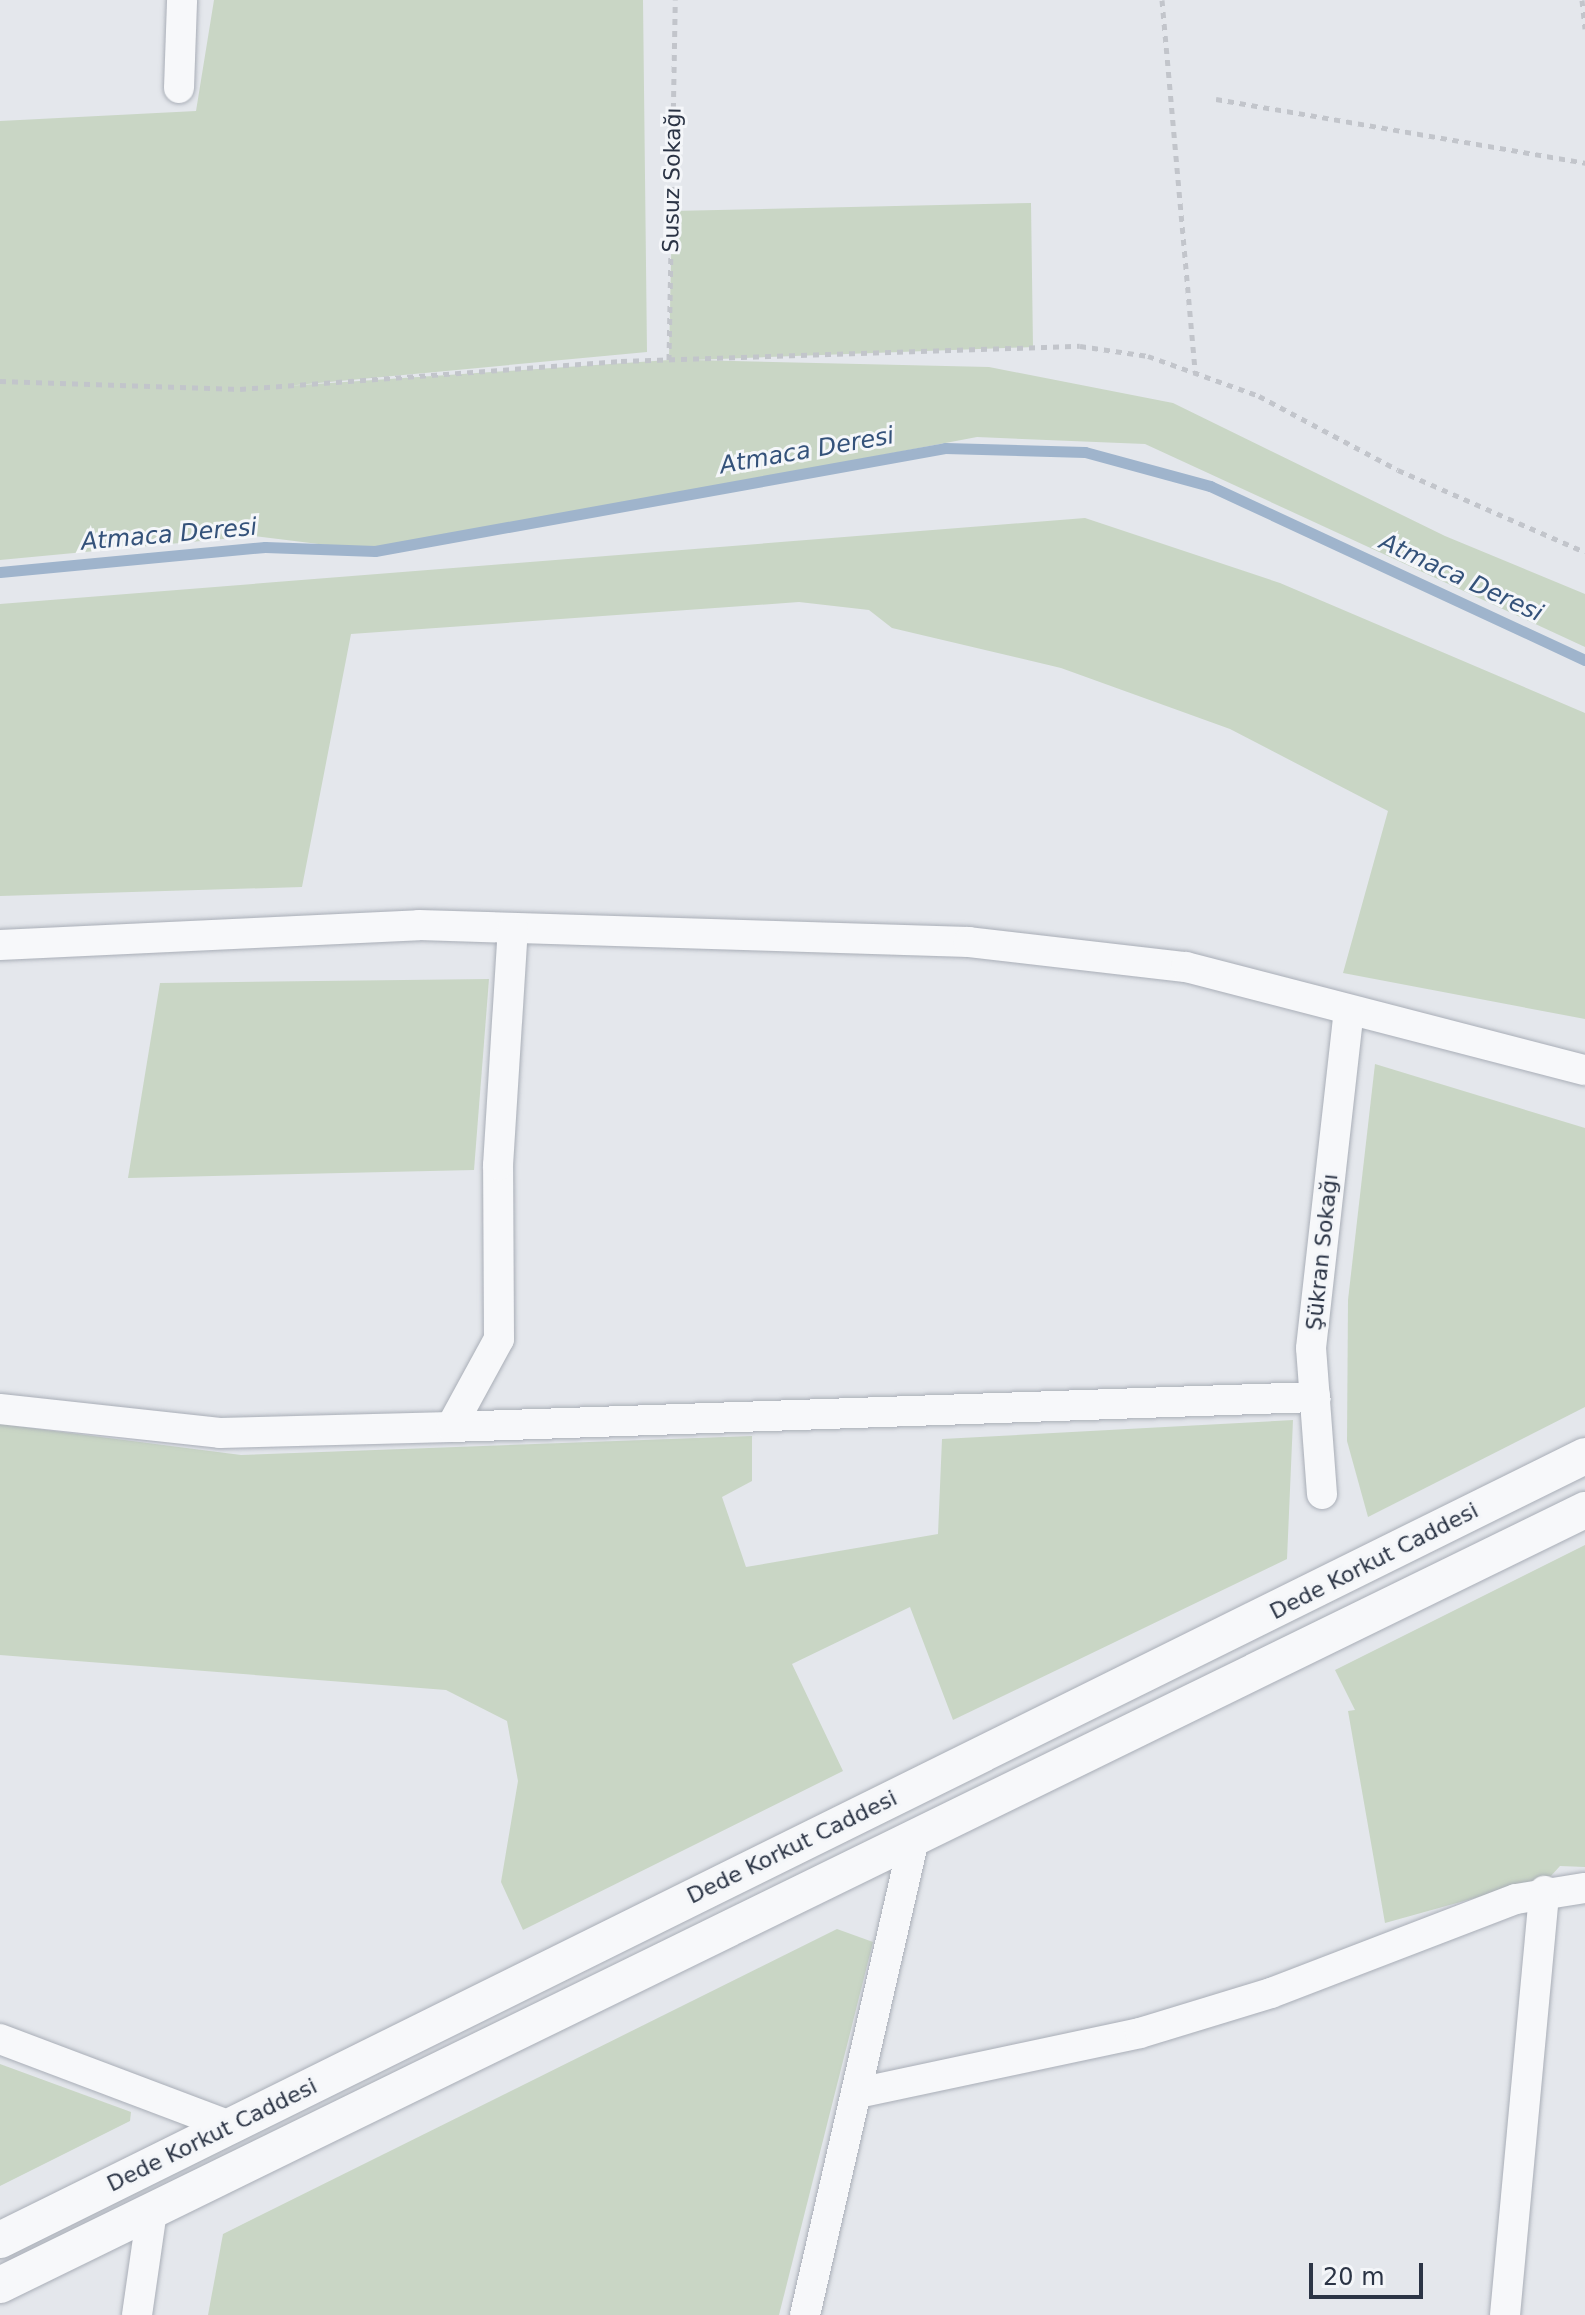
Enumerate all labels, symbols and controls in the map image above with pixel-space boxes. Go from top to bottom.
street label: Susuz Sokağı [658,107,686,253]
water label: Atmaca Deresi [718,421,896,481]
water label: Atmaca Deresi [80,513,258,557]
water label: Atmaca Deresi [1375,528,1547,628]
street label: Şükran Sokağı [1301,1172,1343,1332]
street label: Dede Korkut Caddesi [1265,1497,1483,1625]
street label: Dede Korkut Caddesi [683,1785,901,1909]
street label: Dede Korkut Caddesi [103,2073,321,2197]
scale bar [1313,2247,1427,2297]
text: 20 m [1323,2263,1385,2291]

